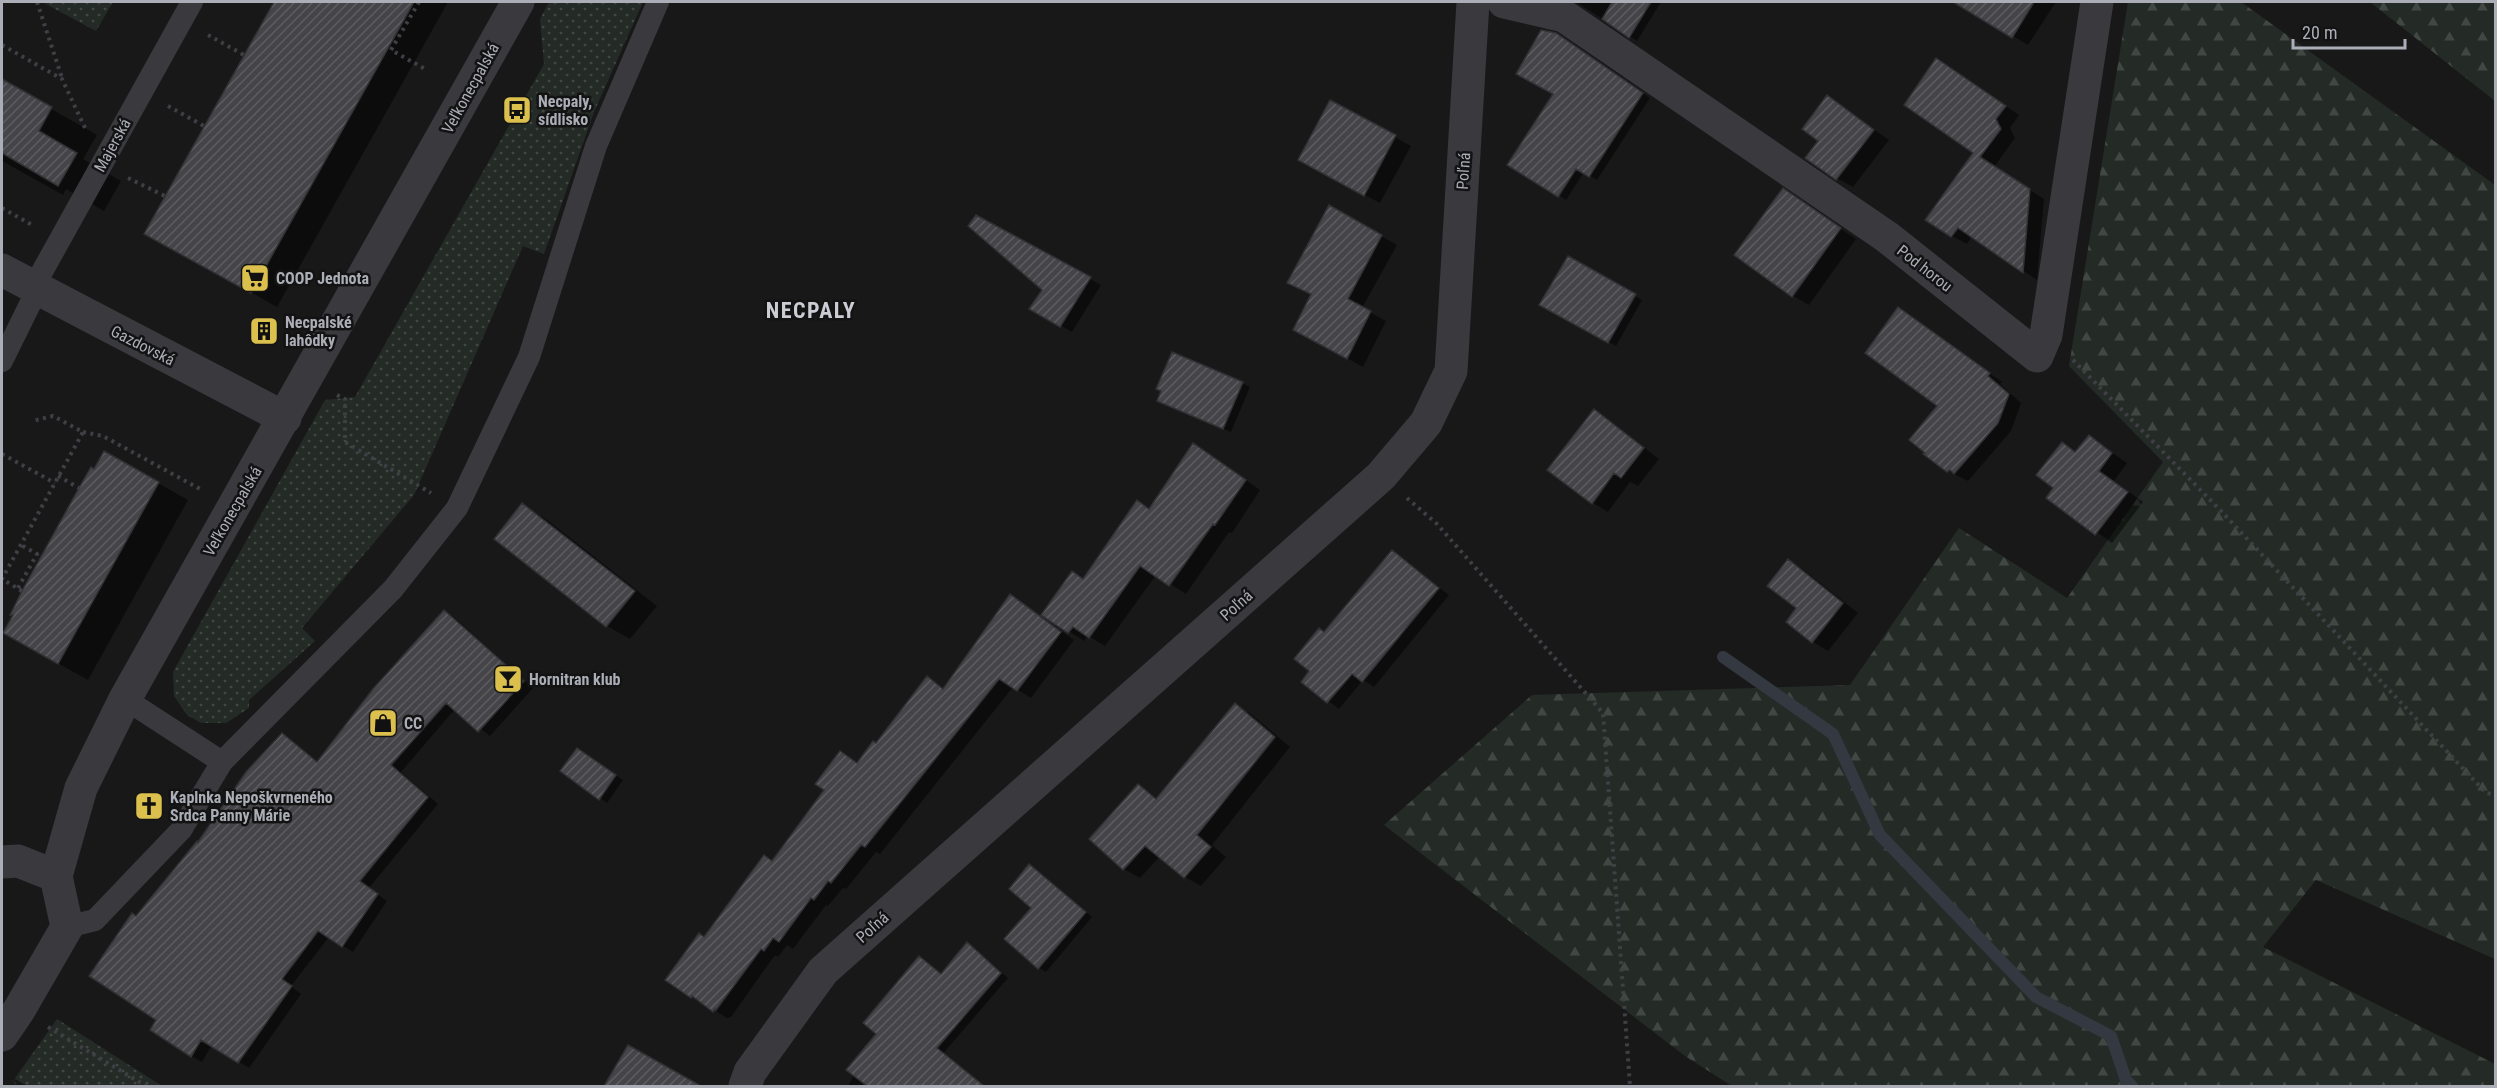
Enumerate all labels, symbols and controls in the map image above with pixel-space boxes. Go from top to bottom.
scale bar [2293,12,2406,50]
text: 20 m [2302,22,2337,43]
street label: Veľkonecpalská [438,40,503,137]
place label: Necpaly, sídlisko [538,92,592,129]
bus stop icon: Necpaly, sídlisko [501,94,533,126]
street label: Majerská [90,115,135,175]
street label: Poľná [1453,152,1474,190]
street label: Pod horou [1893,241,1956,296]
supermarket icon: COOP Jednota [239,262,271,294]
place label: COOP Jednota [276,269,369,288]
district label: NECPALY [766,298,856,323]
place label: Necpalské lahôdky [285,313,352,350]
building icon: Necpalské lahôdky [248,315,280,347]
street label: Gazdovská [108,321,178,370]
street label: Veľkonecpalská [199,463,266,559]
street label: Poľná [1216,586,1256,625]
bar icon: Hornitran klub [492,663,524,695]
place label: Hornitran klub [529,670,621,689]
shop icon: CC [367,707,399,739]
place label: CC [404,714,422,733]
place label: Kaplnka Nepoškvrneného Srdca Panny Márie [170,788,333,825]
church icon: Kaplnka Nepoškvrneného Srdca Panny Márie [133,790,165,822]
street label: Poľná [852,908,892,947]

